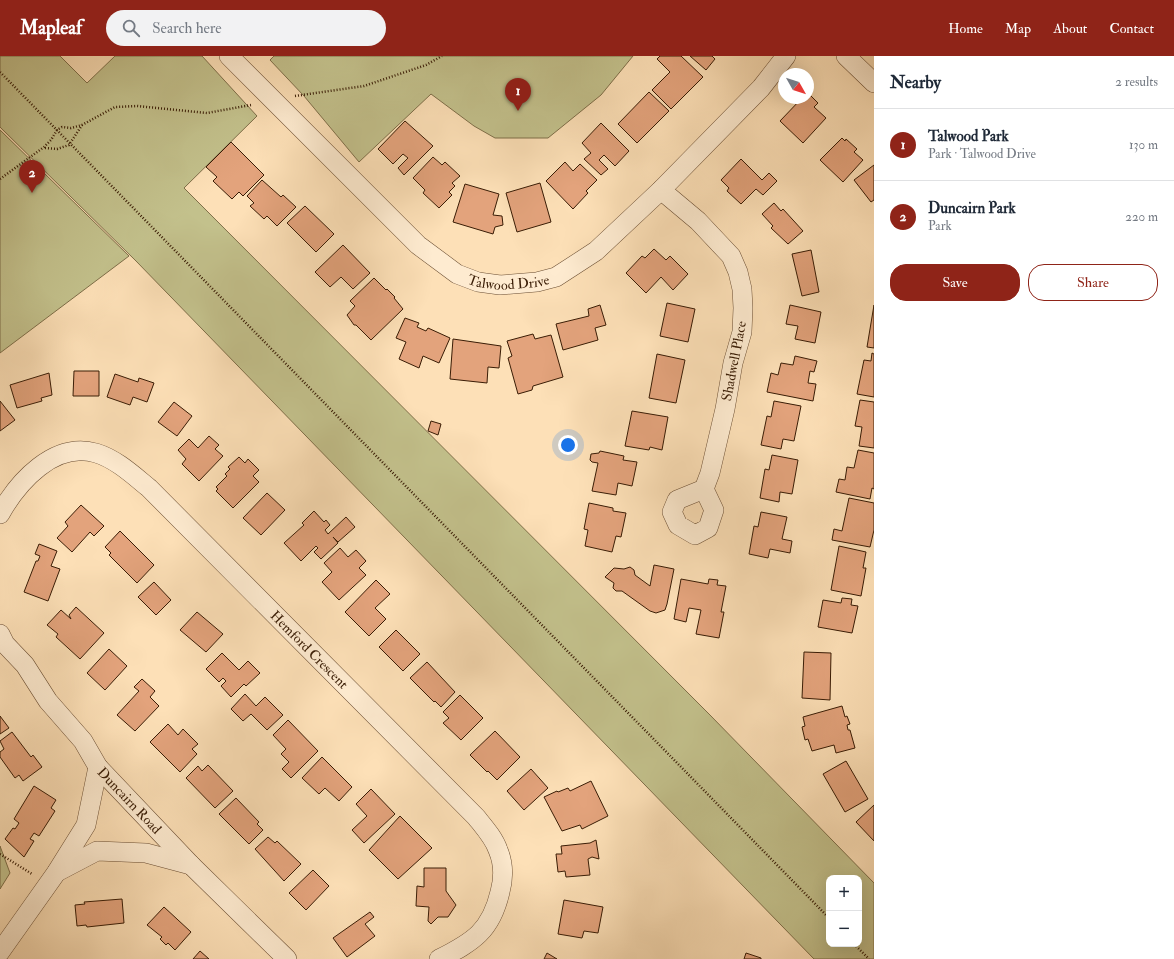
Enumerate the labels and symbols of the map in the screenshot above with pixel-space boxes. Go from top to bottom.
north arrow [778,68,814,104]
pin: 1 [505,78,531,111]
pin: 2 [19,160,45,193]
street label: Talwood Drive [465,270,551,294]
street label: Shadwell Place [718,319,750,403]
your location [558,435,578,455]
street label: Hemford Crescent [267,607,352,692]
street label: Duncairn Road [94,763,165,837]

